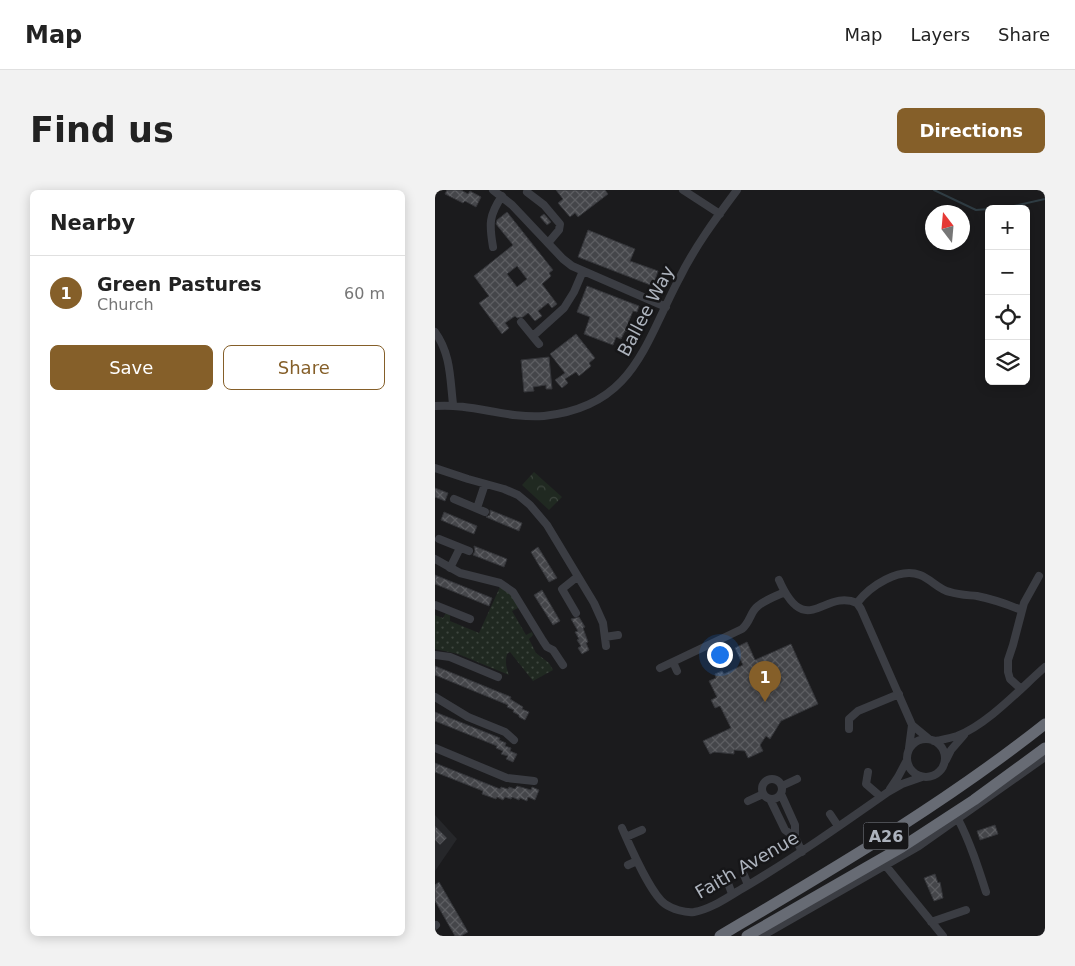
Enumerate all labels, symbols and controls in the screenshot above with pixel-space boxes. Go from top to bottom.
text: Map [25,21,82,49]
text: Map [844,24,882,45]
text: Layers [910,24,970,45]
text: Share [998,24,1050,45]
button: Directions [897,108,1045,153]
text: Find us [30,110,174,150]
north arrow [925,205,970,250]
map controls [985,205,1030,385]
button: + [985,205,1030,250]
text: Nearby [50,211,135,235]
button: − [985,250,1030,295]
street label: Ballee Way [613,262,678,360]
text: Green Pastures [97,273,262,295]
text: 1 [60,284,72,303]
text: 60 m [344,284,385,303]
text: Church [97,295,154,314]
button: locate [985,295,1030,340]
button: layers [985,340,1030,385]
button: Save [50,345,213,390]
button: Share [223,345,385,390]
your location [707,642,733,668]
pin: 1 [749,661,781,702]
road number: A26 [863,822,909,849]
street label: Faith Avenue [691,827,802,903]

